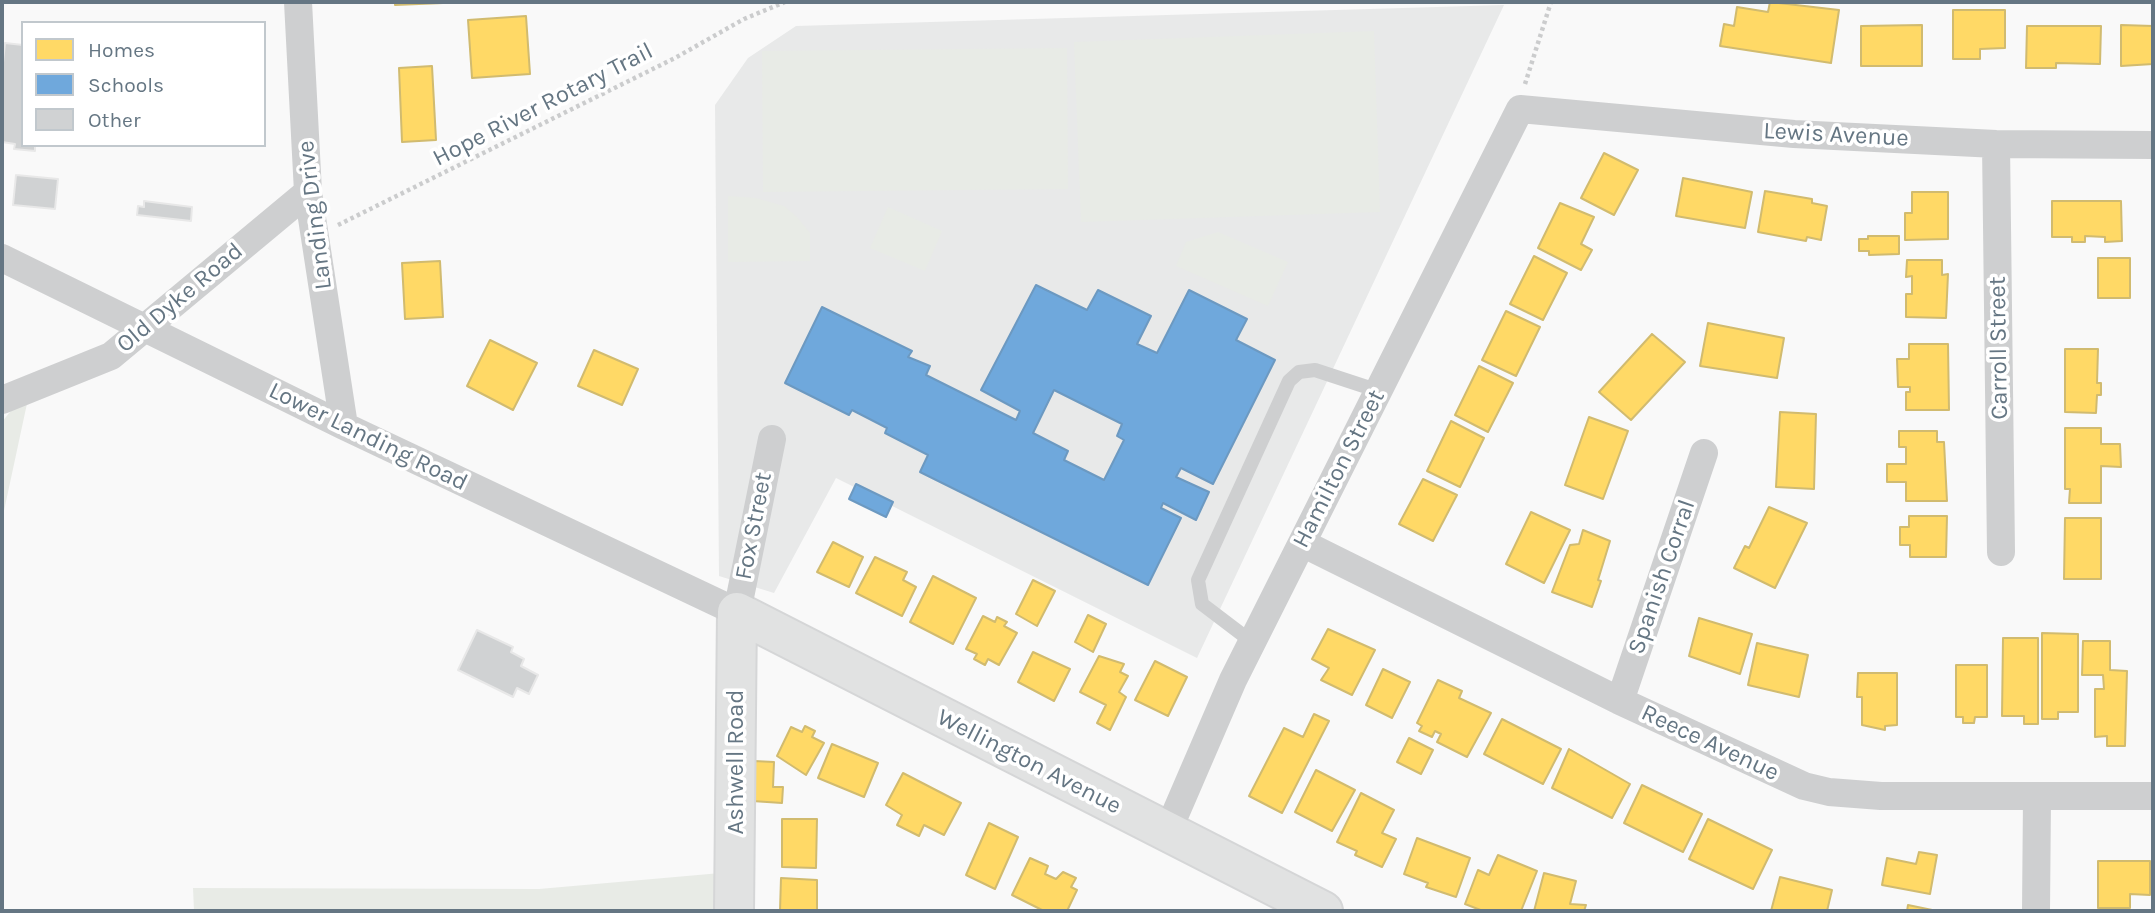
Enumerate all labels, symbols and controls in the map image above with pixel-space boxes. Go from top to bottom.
legend [21,21,266,147]
street label: Hope River Rotary Trail [428,37,658,173]
text: Homes [88,38,155,62]
text: Schools [88,73,164,97]
text: Other [88,108,141,132]
street label: Lewis Avenue [1763,117,1909,153]
street label: Landing Drive [292,139,338,291]
street label: Old Dyke Road [111,237,249,359]
street label: Carroll Street [1983,276,2015,420]
street label: Lower Landing Road [264,376,472,498]
street label: Hamilton Street [1287,385,1391,553]
street label: Fox Street [729,470,779,582]
street label: Spanish Corral [1622,496,1702,658]
street label: Ashwell Road [722,690,750,834]
street label: Reece Avenue [1637,699,1783,787]
street label: Wellington Avenue [932,703,1126,821]

